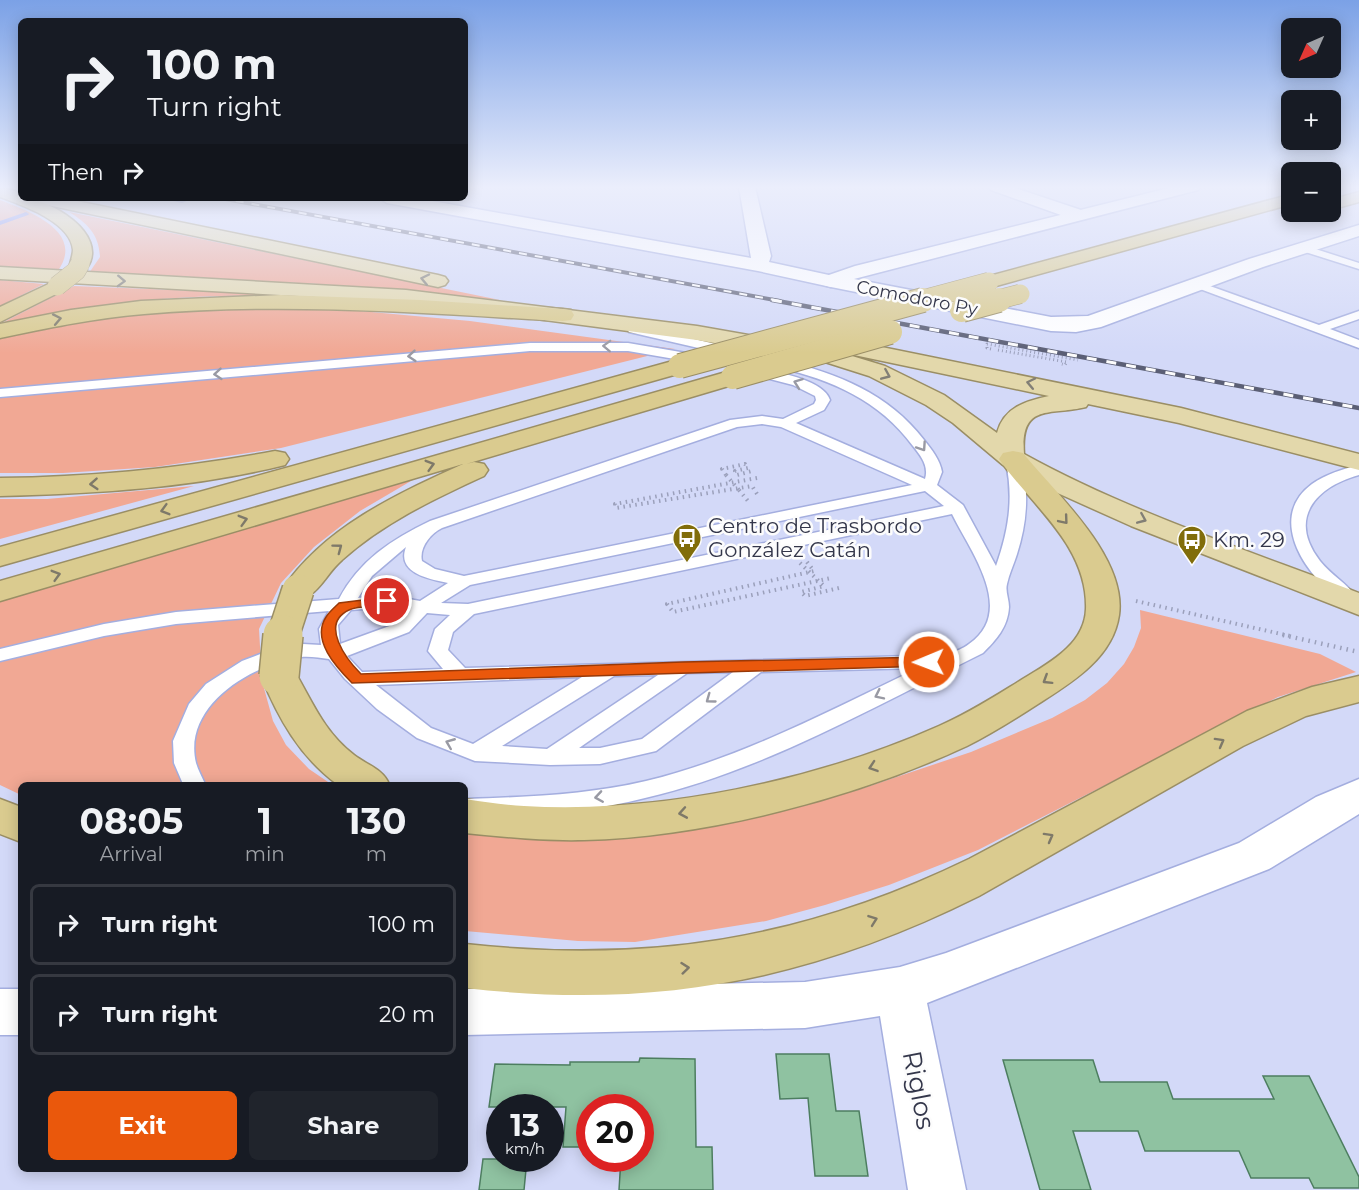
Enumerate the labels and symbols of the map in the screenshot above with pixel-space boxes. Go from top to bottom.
north arrow [1281,18,1341,78]
one-way arrow [421,273,431,286]
one-way arrow [117,274,126,287]
street label: Comodoro Py [854,275,980,321]
one-way arrow [52,313,62,326]
one-way arrow [602,339,611,352]
one-way arrow [408,349,417,362]
one-way arrow [213,367,222,380]
one-way arrow [880,368,891,380]
one-way arrow [793,377,803,390]
one-way arrow [1026,378,1036,391]
one-way arrow [915,441,926,452]
one-way arrow [425,460,435,473]
one-way arrow [90,477,99,490]
one-way arrow [160,503,171,515]
one-way arrow [1135,512,1146,524]
place label: Centro de Trasbordo González Catán [708,513,922,562]
one-way arrow [1057,513,1068,524]
one-way arrow [237,515,248,527]
bus stop icon: Centro de Trasbordo González Catán [671,522,703,564]
bus stop icon: Km. 29 [1176,524,1208,566]
place label: Km. 29 [1213,527,1285,552]
one-way arrow [332,544,343,555]
one-way arrow [50,570,61,582]
pin [361,575,412,626]
position arrow [897,630,961,694]
one-way arrow [1042,673,1053,684]
one-way arrow [875,688,886,700]
one-way arrow [706,692,717,703]
one-way arrow [445,738,456,750]
one-way arrow [1214,738,1224,749]
one-way arrow [868,760,879,773]
one-way arrow [594,790,603,802]
one-way arrow [679,806,688,818]
one-way arrow [1043,832,1054,844]
one-way arrow [868,914,878,927]
one-way arrow [681,962,690,975]
street label: Riglos [896,1048,942,1132]
speed limit sign: 20 [576,1094,654,1172]

